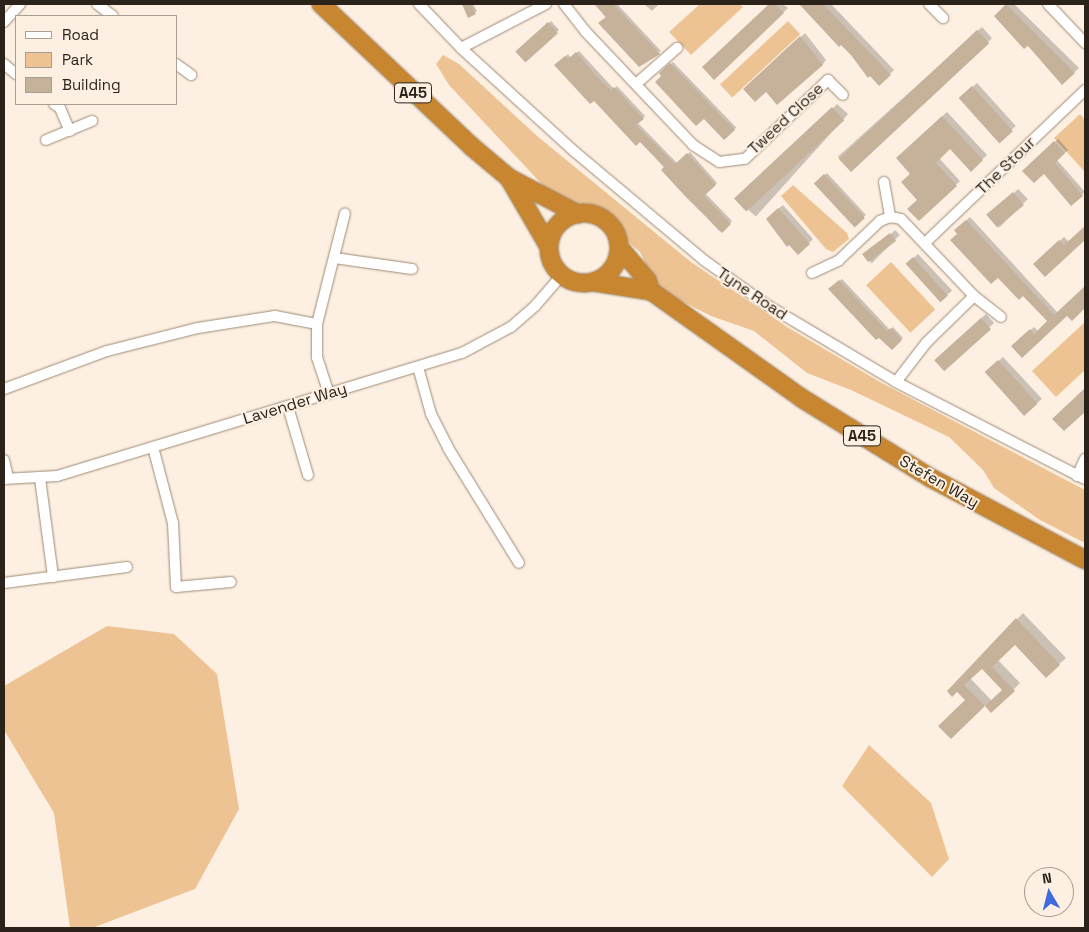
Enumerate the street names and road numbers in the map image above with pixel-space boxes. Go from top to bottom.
street label: Tweed Close [744,79,828,159]
road number: A45 [393,80,433,106]
street label: The Stour [972,133,1040,199]
street label: Tyne Road [713,263,791,325]
street label: Lavender Way [241,379,349,429]
road number: A45 [842,424,882,448]
street label: Stefen Way [896,451,982,513]

